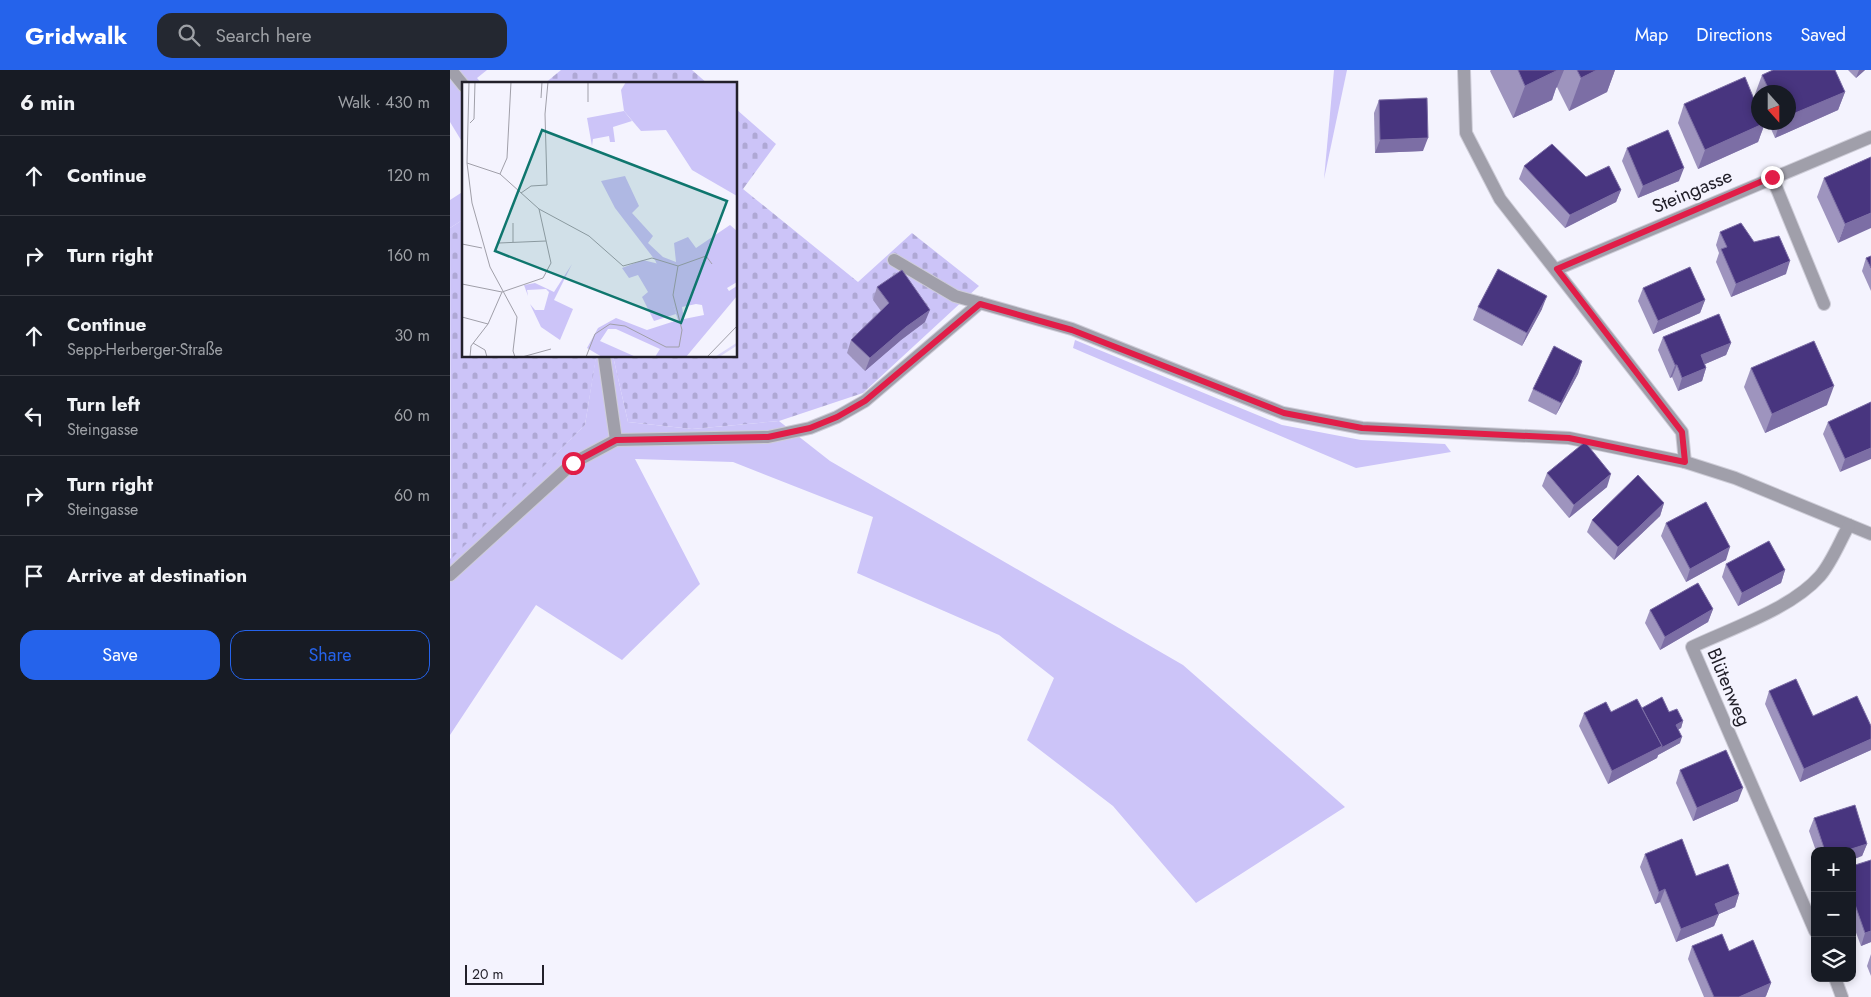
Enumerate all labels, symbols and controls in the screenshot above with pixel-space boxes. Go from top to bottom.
search box [157,13,507,58]
text: Gridwalk [25,18,127,53]
icon: search [175,21,203,49]
text: Search here [215,22,311,49]
text: Map [1635,22,1668,48]
text: Directions [1696,22,1772,48]
text: Saved [1800,22,1846,48]
inset map [462,82,738,358]
north arrow [1751,85,1796,130]
text: 6 min [20,88,75,118]
text: Walk · 430 m [338,91,430,114]
icon: ahead [20,162,48,190]
text: Continue [67,162,146,189]
street label: Steingasse [1648,162,1736,220]
text: 120 m [387,164,430,187]
route end [1761,166,1784,189]
icon: right [20,242,48,270]
text: Turn right [67,242,153,269]
text: 160 m [387,244,430,267]
text: Continue [67,311,146,338]
icon: ahead [20,322,48,350]
text: 30 m [394,324,430,347]
text: Sepp-Herberger-Straße [67,338,223,361]
text: Turn left [67,391,140,418]
icon: left [20,402,48,430]
text: 60 m [394,404,430,427]
text: Steingasse [67,418,138,441]
route start [562,452,585,475]
text: Turn right [67,471,153,498]
icon: right [20,482,48,510]
text: 60 m [394,484,430,507]
text: Steingasse [67,498,138,521]
icon: arrive [20,562,48,590]
text: Arrive at destination [67,562,247,589]
button: Save [20,630,220,680]
button: Share [230,630,430,680]
street label: Blütenweg [1700,644,1758,730]
map controls [1811,847,1856,982]
button: + [1811,847,1856,892]
button: − [1811,892,1856,937]
button: layers [1811,937,1856,982]
scale bar [465,962,544,985]
text: 20 m [472,964,504,984]

